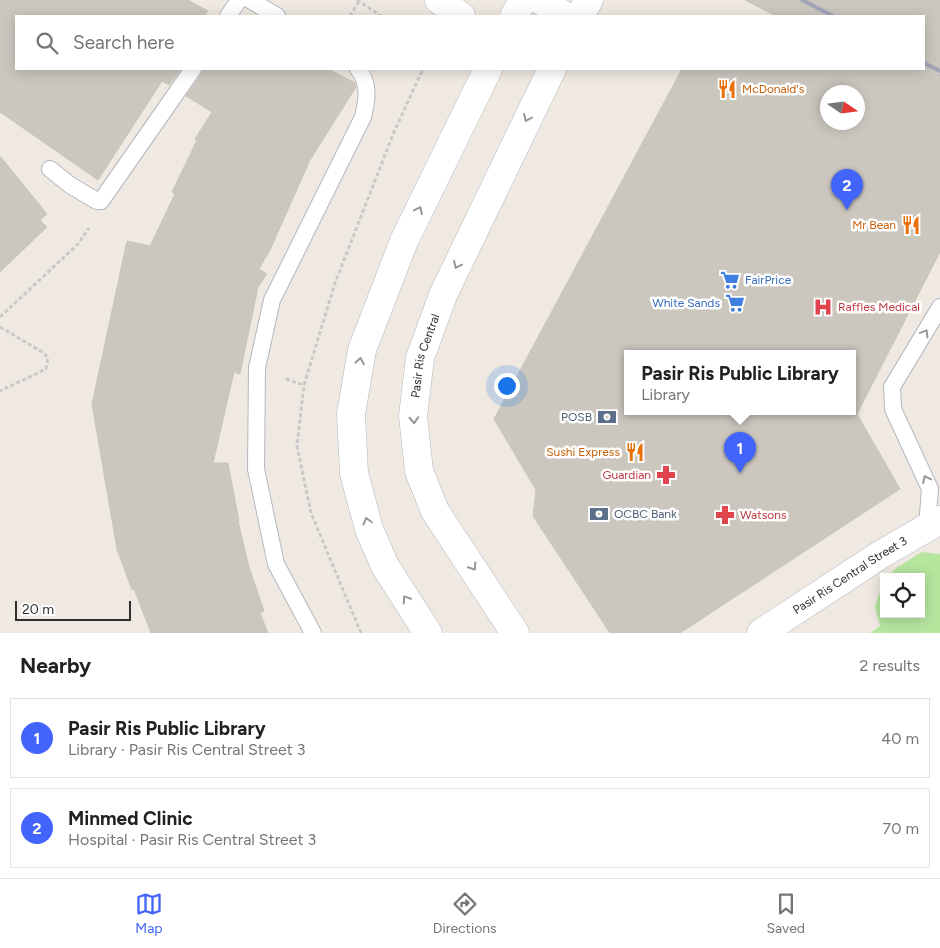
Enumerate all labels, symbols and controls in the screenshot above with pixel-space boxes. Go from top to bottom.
search box [15,15,925,70]
icon: search [33,29,61,57]
text: Search here [73,31,175,54]
restaurant icon: McDonald's [716,78,738,100]
place label: McDonald's [742,82,805,96]
north arrow [820,85,865,130]
one-way arrow [522,113,533,122]
pin: 2 [831,169,863,210]
one-way arrow [413,206,423,215]
restaurant icon: Mr Bean [900,214,922,236]
place label: Mr Bean [852,218,896,232]
one-way arrow [453,260,464,269]
supermarket icon: FairPrice [719,269,741,291]
place label: FairPrice [745,273,792,287]
supermarket icon: White Sands [724,292,746,314]
place label: White Sands [652,296,720,310]
hospital icon: Raffles Medical [812,296,834,318]
place label: Raffles Medical [838,300,920,314]
street label: Pasir Ris Central [408,312,443,399]
one-way arrow [918,329,928,338]
popup [624,350,856,415]
one-way arrow [355,356,365,365]
text: Pasir Ris Public Library [641,362,839,385]
your location [494,373,520,399]
text: Library [641,385,690,404]
bank icon: POSB [596,406,618,428]
place label: POSB [561,410,592,424]
one-way arrow [408,416,419,424]
pin: 1 [724,432,756,473]
restaurant icon: Sushi Express [624,441,646,463]
place label: Sushi Express [546,445,620,459]
pharmacy icon: Guardian [655,464,677,486]
place label: Guardian [602,468,651,482]
one-way arrow [922,475,932,484]
bank icon: OCBC Bank [588,503,610,525]
pharmacy icon: Watsons [714,504,736,526]
place label: OCBC Bank [614,507,677,521]
place label: Watsons [740,508,787,522]
one-way arrow [362,516,373,525]
street label: Pasir Ris Central Street 3 [790,534,909,617]
one-way arrow [467,562,476,571]
map controls [880,573,925,618]
button: locate [880,573,925,618]
one-way arrow [403,596,413,605]
scale bar [15,598,131,621]
text: 20 m [22,601,54,618]
text: Nearby [20,653,91,678]
text: 2 results [860,656,920,675]
text: Pasir Ris Public Library [68,717,266,740]
text: 1 [34,729,40,748]
text: 40 m [881,729,919,748]
text: Library · Pasir Ris Central Street 3 [68,740,305,759]
text: Minmed Clinic [68,807,193,830]
text: 2 [32,819,42,838]
text: 70 m [883,819,919,838]
text: Hospital · Pasir Ris Central Street 3 [68,830,316,849]
tab: Map [135,890,163,937]
tab: Directions [433,890,497,937]
tab: Saved [766,890,805,937]

